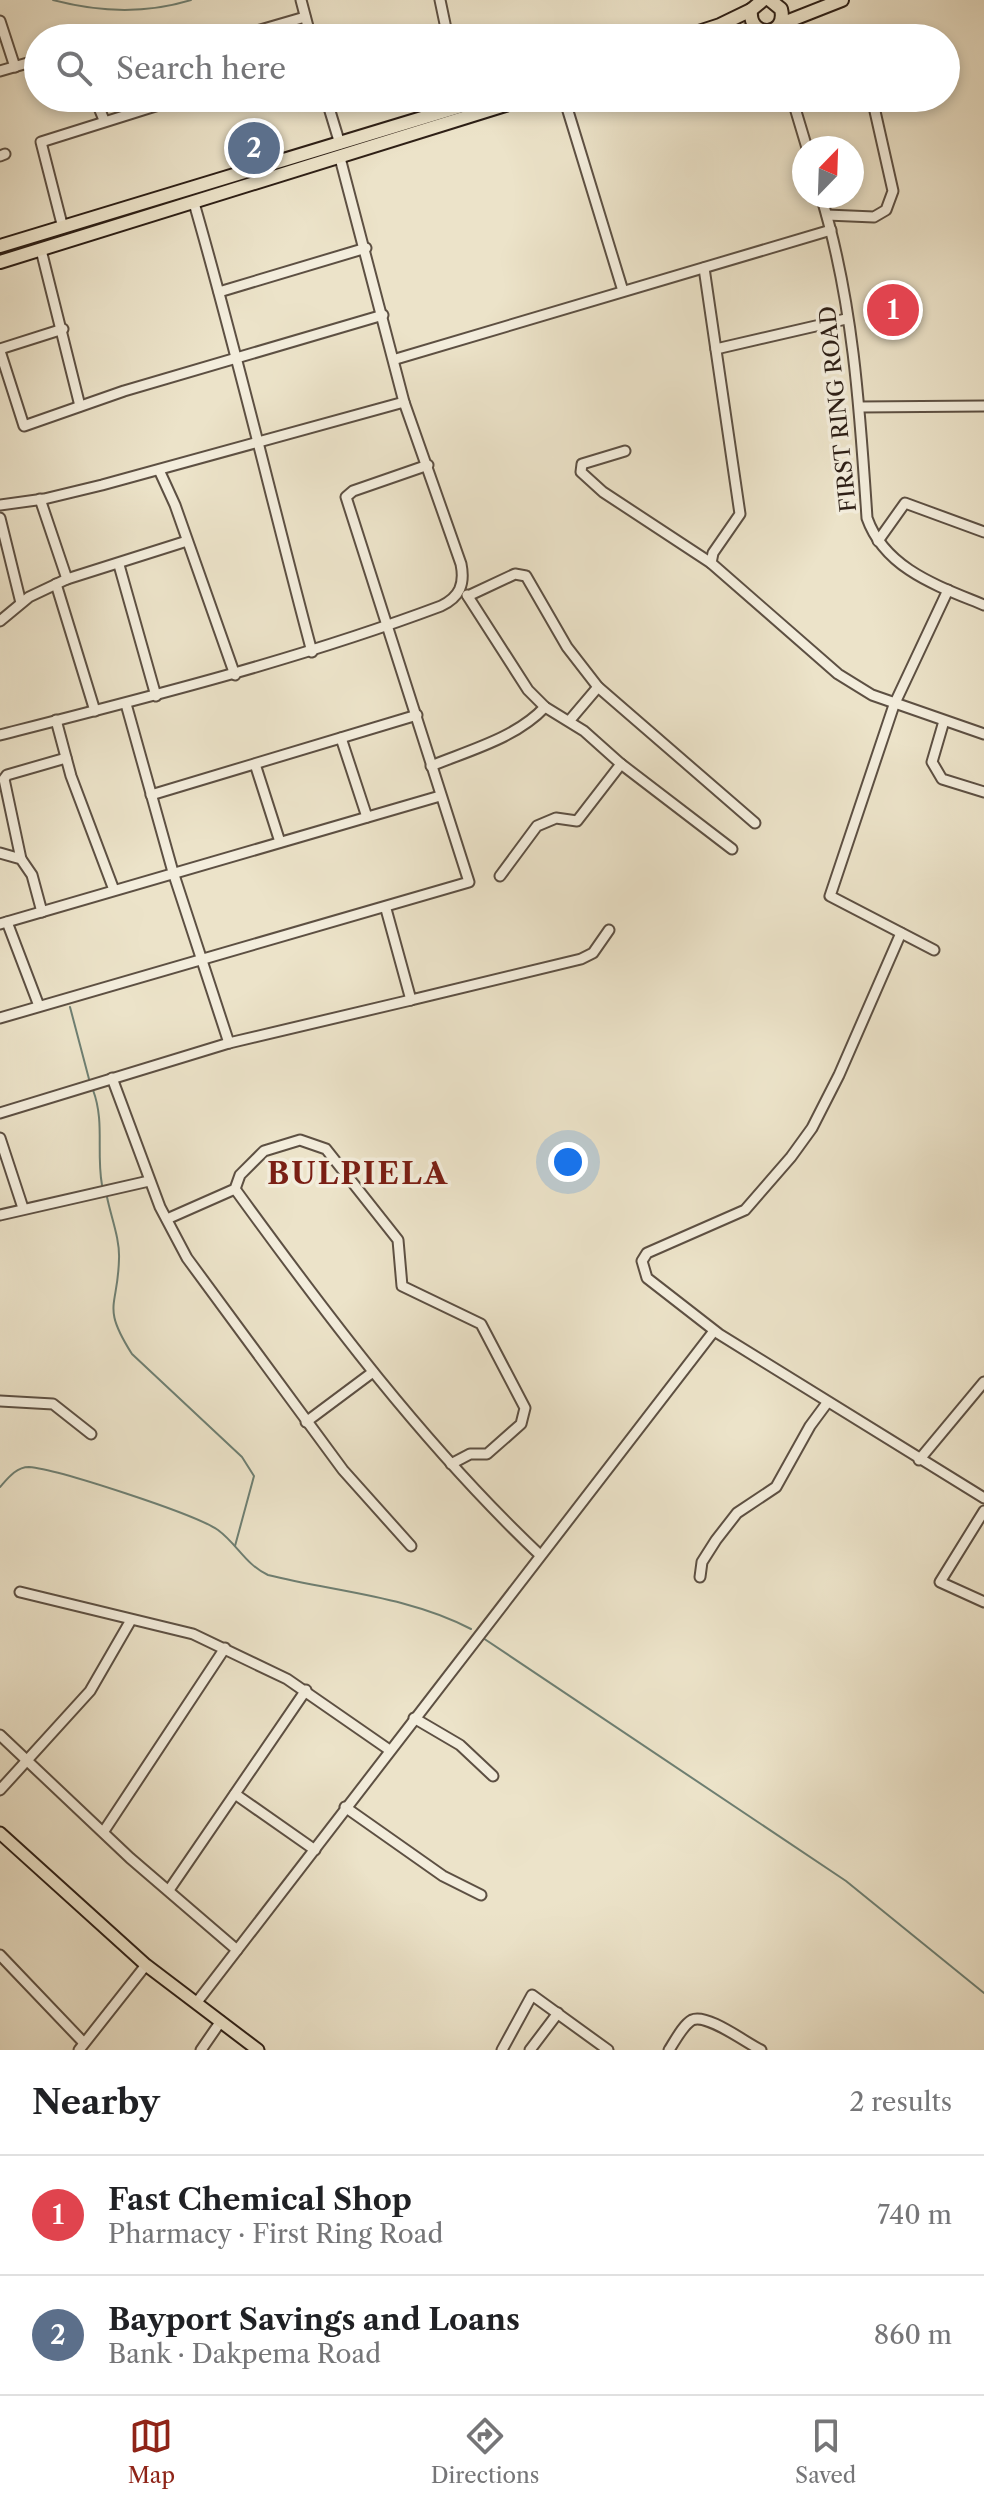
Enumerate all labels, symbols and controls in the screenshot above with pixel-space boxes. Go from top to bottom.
search box [24,24,960,112]
icon: search [52,46,96,90]
text: Search here [116,50,286,87]
pin: 2 [228,118,280,178]
north arrow [792,136,864,208]
pin: 1 [867,280,919,340]
street label: FIRST RING ROAD [814,305,862,513]
your location [548,1142,588,1182]
district label: BULPIELA [267,1155,449,1192]
text: Nearby [32,2081,160,2123]
text: 2 results [849,2086,952,2118]
text: Fast Chemical Shop [108,2181,412,2218]
text: 1 [52,2199,64,2231]
text: 740 m [877,2199,952,2231]
text: Pharmacy · First Ring Road [108,2218,443,2250]
text: Bayport Savings and Loans [108,2301,520,2338]
text: 2 [50,2319,66,2351]
text: 860 m [874,2319,952,2351]
text: Bank · Dakpema Road [108,2338,381,2370]
tab: Map [128,2414,175,2489]
tab: Directions [431,2414,539,2489]
tab: Saved [795,2414,856,2489]

